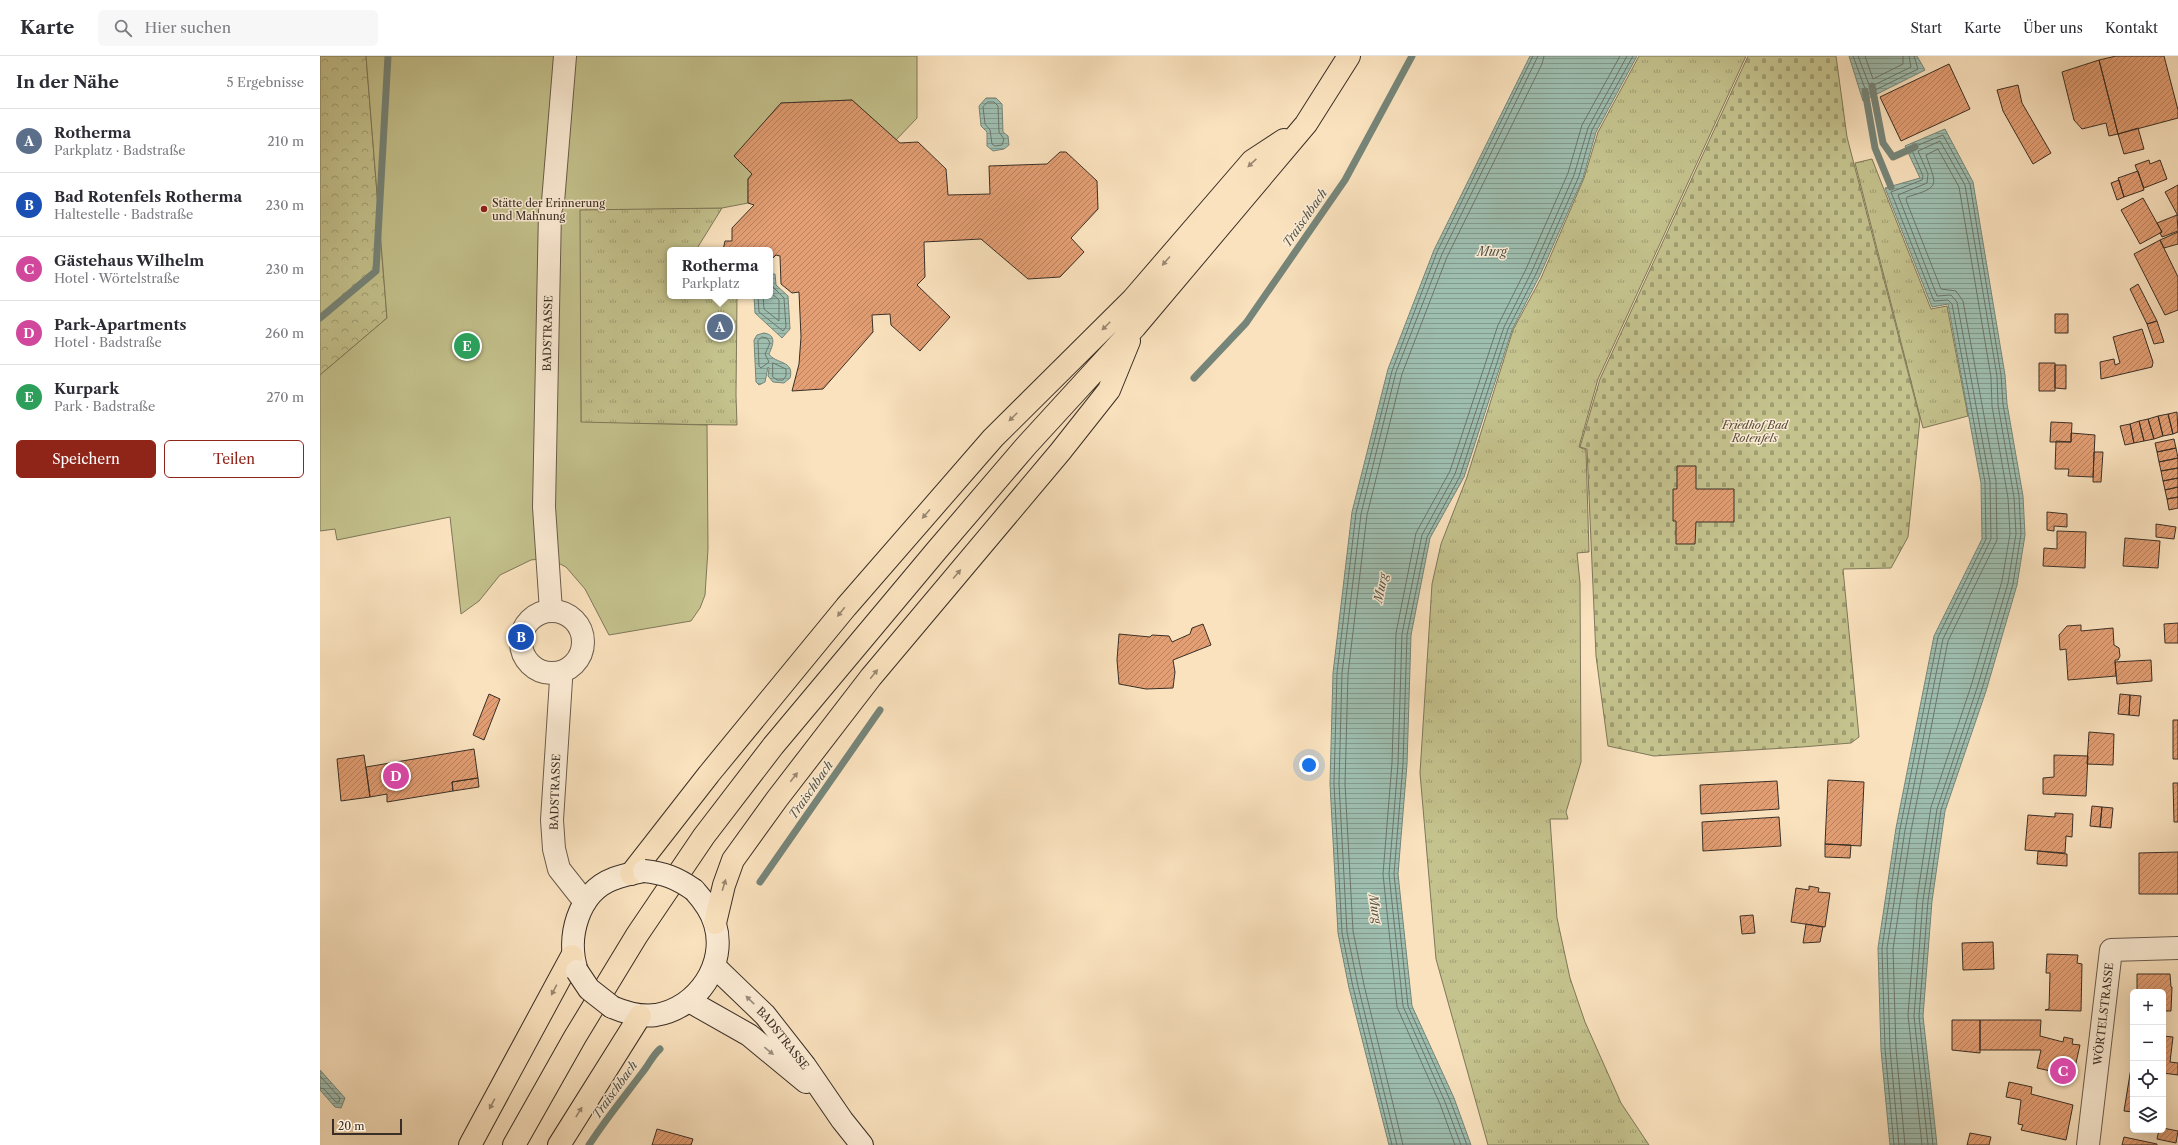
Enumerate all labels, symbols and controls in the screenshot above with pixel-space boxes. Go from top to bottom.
search box [98,10,378,46]
text: Karte [20,16,74,39]
icon: search [112,17,134,39]
text: Hier suchen [144,18,231,37]
text: Start [1910,19,1942,37]
text: Karte [1964,19,2001,37]
text: Über uns [2023,19,2083,37]
text: Kontakt [2105,19,2158,37]
text: In der Nähe [16,72,119,92]
text: 5 Ergebnisse [226,74,304,90]
text: Rotherma [54,123,131,142]
text: A [24,133,34,149]
text: 210 m [267,133,304,149]
text: Parkplatz · Badstraße [54,142,185,158]
one-way arrow [1247,158,1257,168]
water label: Traischbach [1279,186,1330,250]
text: Bad Rotenfels Rotherma [54,187,242,206]
place label: Stätte der Erinnerung und Mahnung [492,196,605,223]
text: B [24,197,34,213]
text: 230 m [266,197,304,213]
marker: Stätte der Erinnerung und Mahnung [479,204,489,214]
text: Haltestelle · Badstraße [54,206,193,222]
water label: Murg [1475,244,1509,259]
popup [667,247,773,299]
text: Gästehaus Wilhelm [54,251,204,270]
one-way arrow [1162,255,1171,266]
text: Rotherma [681,256,759,275]
text: C [24,261,34,277]
text: 230 m [266,261,304,277]
text: Hotel · Wörtelstraße [54,270,180,286]
text: Parkplatz [681,275,740,291]
street label: BADSTRASSE [540,295,555,372]
pin: A [707,312,733,342]
text: Park-Apartments [54,315,187,334]
one-way arrow [1101,321,1111,331]
text: D [23,325,35,341]
text: 260 m [265,325,304,341]
pin: E [454,331,480,361]
text: Hotel · Badstraße [54,334,162,350]
text: Kurpark [54,379,119,398]
text: E [24,389,34,405]
text: 270 m [266,389,304,405]
text: Park · Badstraße [54,398,155,414]
one-way arrow [1008,413,1018,422]
park label: Friedhof Bad Rotenfels [1721,418,1789,445]
button: Speichern [16,440,156,478]
button: Teilen [164,440,304,478]
one-way arrow [922,509,931,519]
one-way arrow [952,569,961,580]
water label: Murg [1370,570,1391,606]
one-way arrow [837,607,846,618]
pin: B [508,622,534,652]
one-way arrow [869,669,878,680]
street label: BADSTRASSE [547,753,563,830]
your location [1299,755,1319,775]
water label: Traischbach [785,758,836,822]
pin: D [383,761,409,791]
one-way arrow [790,771,798,782]
one-way arrow [721,879,727,891]
water label: Murg [1365,891,1386,927]
street label: WÖRTELSTRASSE [2090,961,2117,1067]
one-way arrow [550,984,557,996]
map controls [2130,989,2166,1133]
button: + [2130,989,2166,1025]
one-way arrow [745,996,755,1005]
street label: BADSTRASSE [754,1004,812,1073]
button: − [2130,1025,2166,1061]
one-way arrow [764,1047,775,1056]
pin: C [2050,1056,2076,1086]
water label: Traischbach [589,1058,641,1121]
button: locate [2130,1061,2166,1097]
button: layers [2130,1097,2166,1133]
one-way arrow [489,1098,495,1110]
one-way arrow [575,1107,583,1117]
scale bar [332,1117,402,1136]
text: 20 m [338,1119,364,1133]

